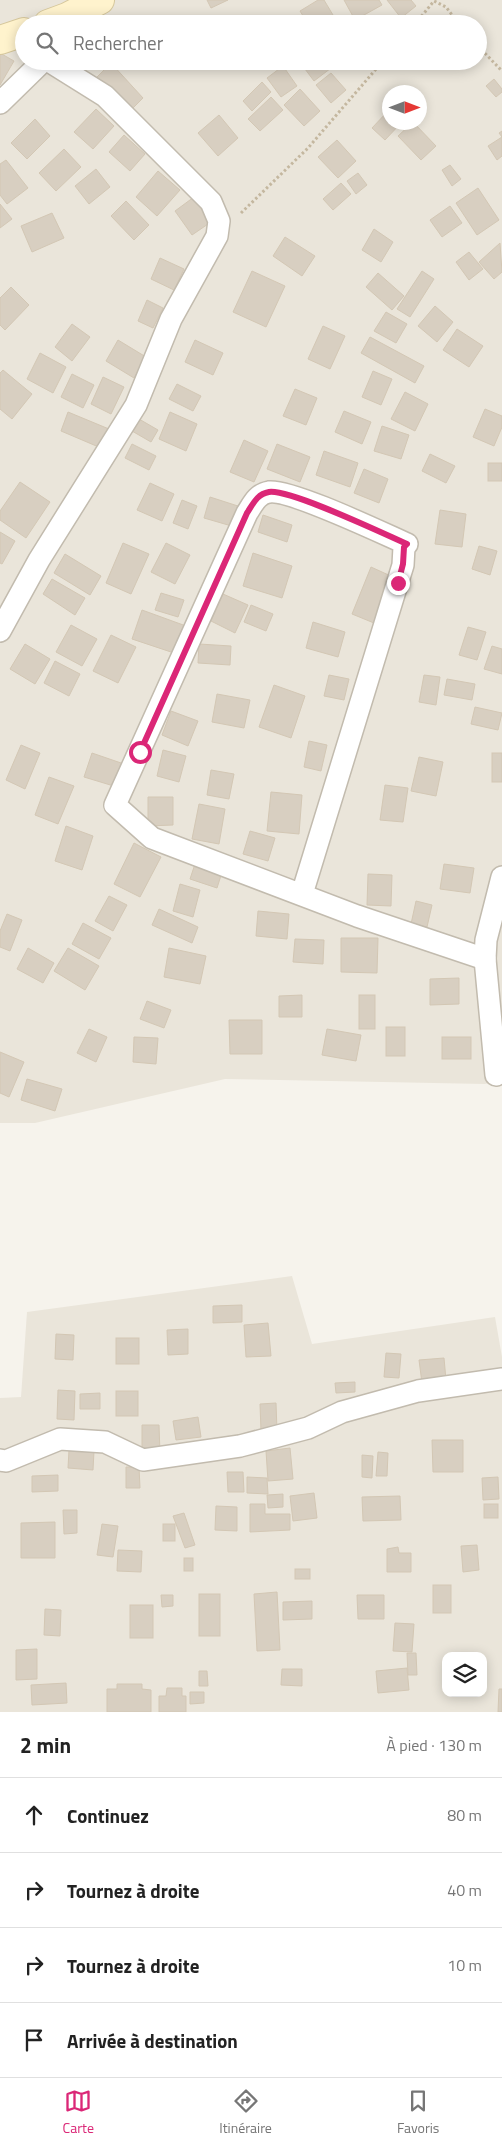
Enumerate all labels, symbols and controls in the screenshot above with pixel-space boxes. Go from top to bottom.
search box [15,15,487,70]
text: Rechercher [73,28,163,57]
icon: search [33,29,61,57]
north arrow [382,85,427,130]
route end [387,572,410,595]
route start [129,741,152,764]
map controls [442,1652,487,1697]
button: layers [442,1652,487,1697]
text: 2 min [20,1729,71,1761]
text: À pied · 130 m [386,1733,482,1757]
icon: ahead [20,1801,48,1829]
text: Continuez [67,1801,149,1830]
text: 80 m [447,1803,482,1827]
icon: right [20,1876,48,1904]
text: Tournez à droite [67,1876,199,1905]
text: 40 m [447,1878,482,1902]
icon: right [20,1951,48,1979]
text: Tournez à droite [67,1951,199,1980]
text: 10 m [447,1953,482,1977]
icon: arrive [20,2026,48,2054]
text: Arrivée à destination [67,2026,238,2055]
tab: Carte [63,2087,94,2138]
tab: Itinéraire [219,2087,272,2138]
tab: Favoris [397,2087,439,2138]

